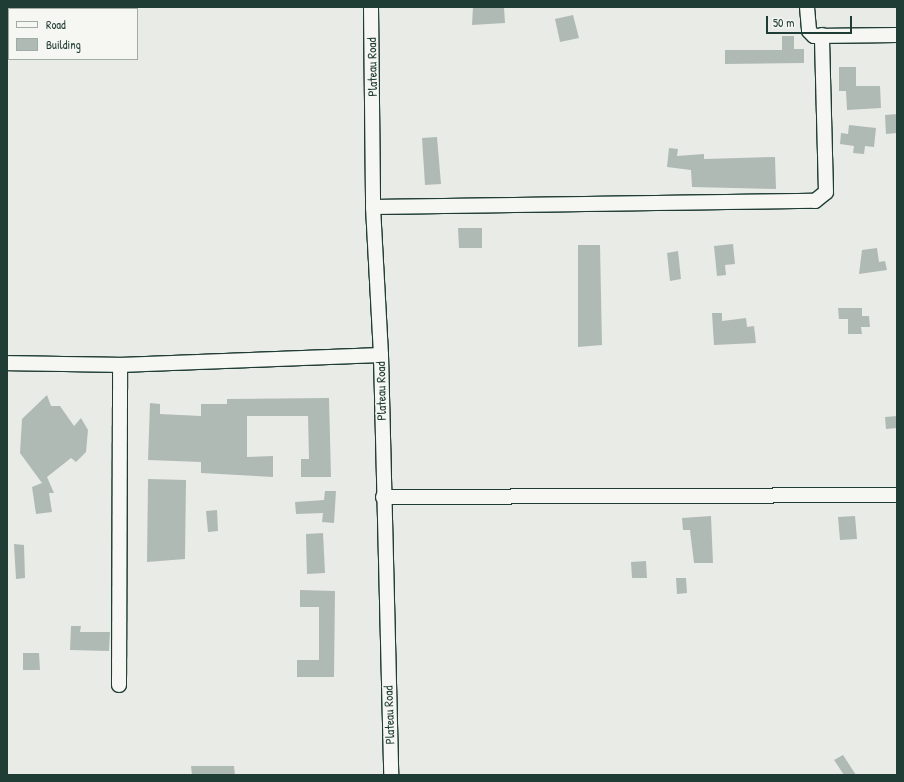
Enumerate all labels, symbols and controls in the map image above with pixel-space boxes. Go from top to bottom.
legend [8,8,138,60]
scale bar [768,8,854,34]
text: 50 m [773,14,794,31]
text: Road [46,16,66,33]
text: Building [46,36,81,53]
street label: Plateau Road [364,37,380,97]
street label: Plateau Road [373,361,389,421]
street label: Plateau Road [380,685,398,745]

